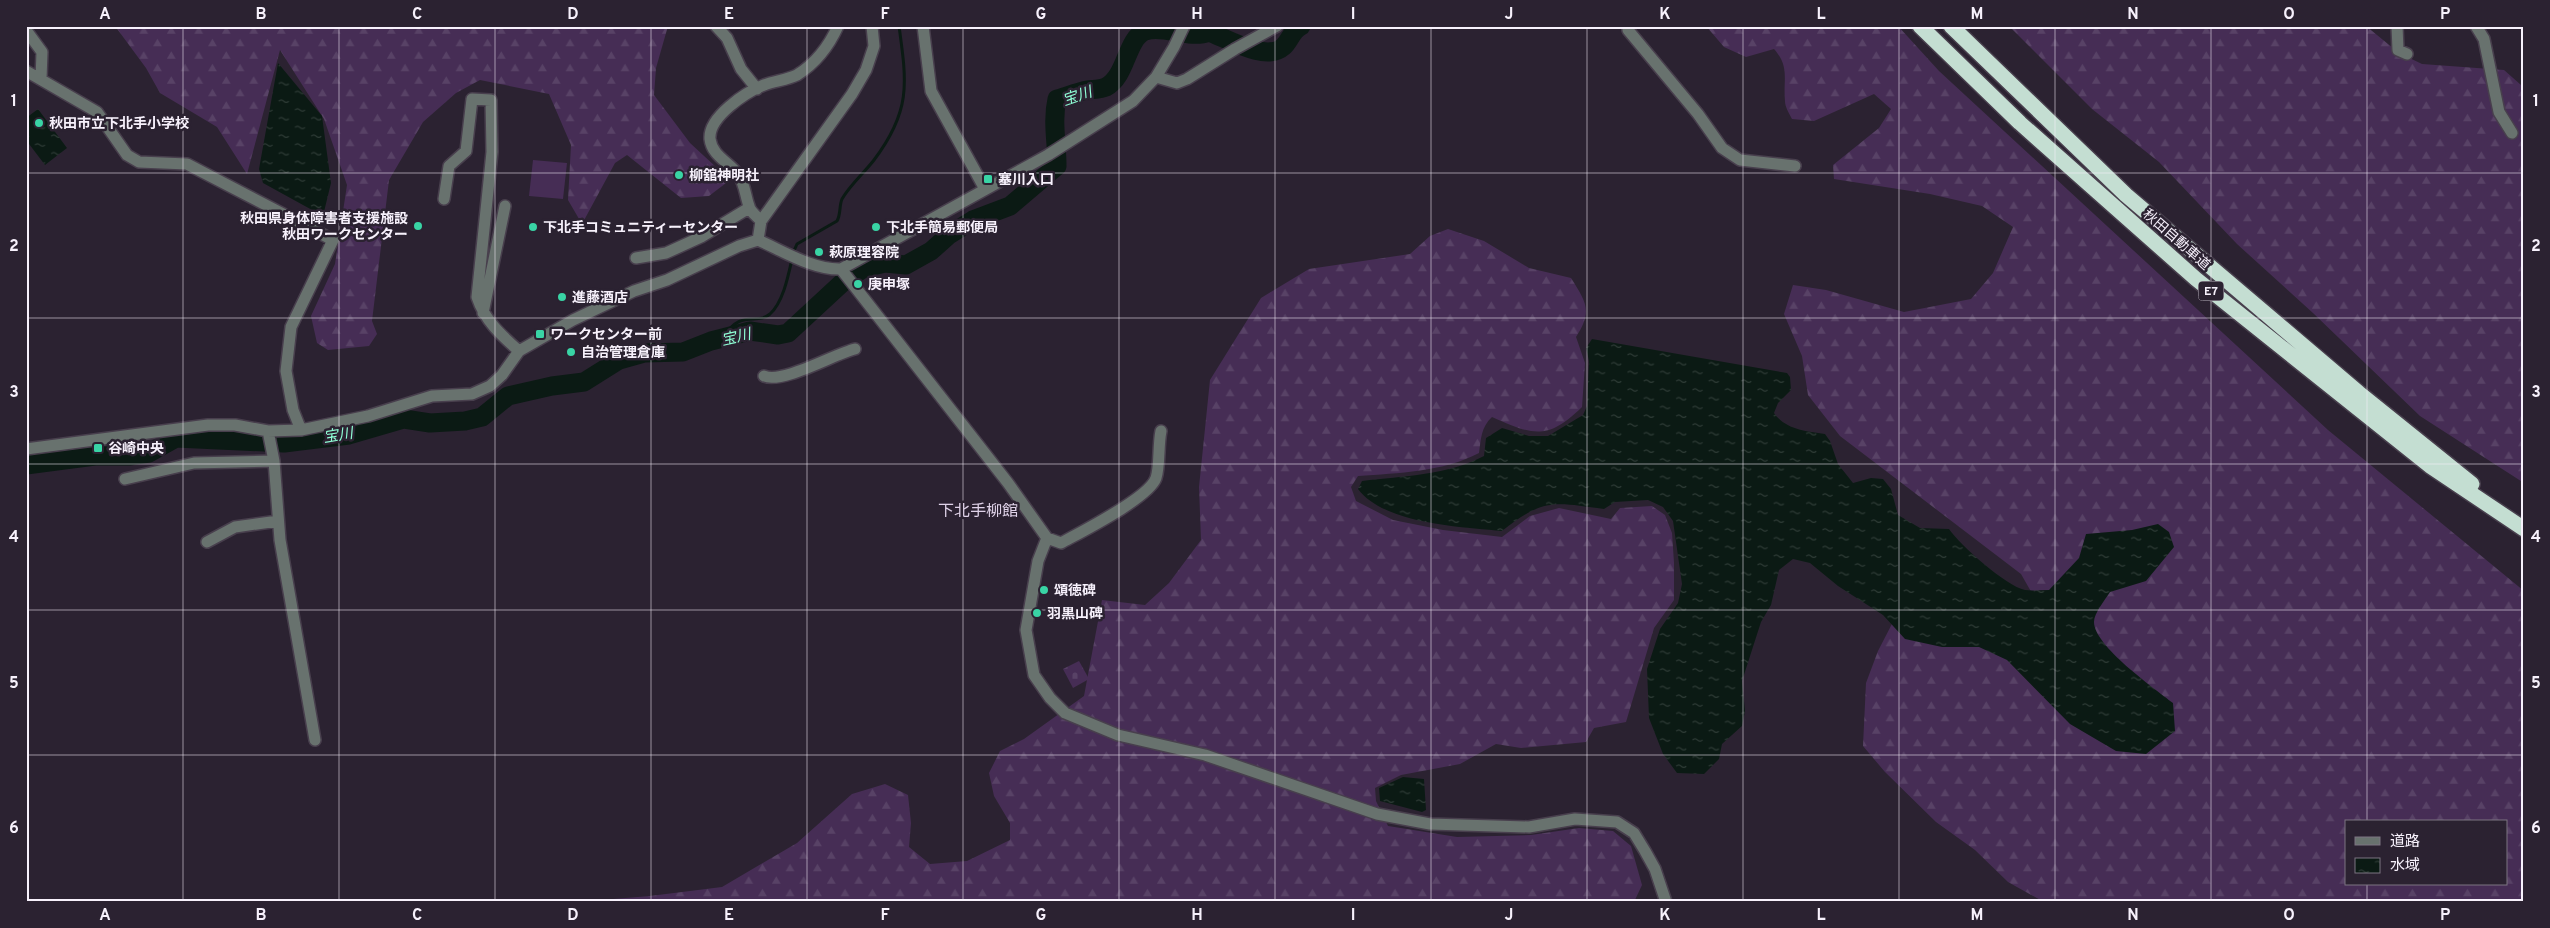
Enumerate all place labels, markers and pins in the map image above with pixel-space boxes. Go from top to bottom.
place label: 秋田市立下北手小学校 [49,116,189,133]
marker: 秋田市立下北手小学校 [33,117,45,129]
place label: 柳舘神明社 [689,167,759,185]
marker: 柳舘神明社 [673,169,685,181]
place label: 塞川入口 [998,172,1054,189]
marker: 塞川入口 [982,173,994,185]
place label: 秋田県身体障害者支援施設 秋田ワークセンター [240,210,408,244]
place label: 下北手簡易郵便局 [886,219,998,237]
marker: 秋田県身体障害者支援施設 秋田ワークセンター [412,220,424,232]
place label: 下北手コミュニティーセンター [543,220,738,237]
marker: 下北手コミュニティーセンター [527,221,539,233]
marker: 下北手簡易郵便局 [870,221,882,233]
place label: 萩原理容院 [829,245,899,262]
marker: 萩原理容院 [813,246,825,258]
place label: 庚申塚 [868,277,910,294]
marker: 庚申塚 [852,278,864,290]
place label: 進藤酒店 [572,290,628,307]
marker: 進藤酒店 [556,291,568,303]
place label: ワークセンター前 [550,326,662,344]
marker: ワークセンター前 [534,328,546,340]
place label: 自治管理倉庫 [581,344,665,362]
marker: 自治管理倉庫 [565,346,577,358]
place label: 谷崎中央 [108,441,164,458]
marker: 谷崎中央 [92,442,104,454]
place label: 頌徳碑 [1054,583,1096,600]
marker: 頌徳碑 [1038,584,1050,596]
place label: 羽黒山碑 [1047,606,1103,623]
marker: 羽黒山碑 [1031,607,1043,619]

